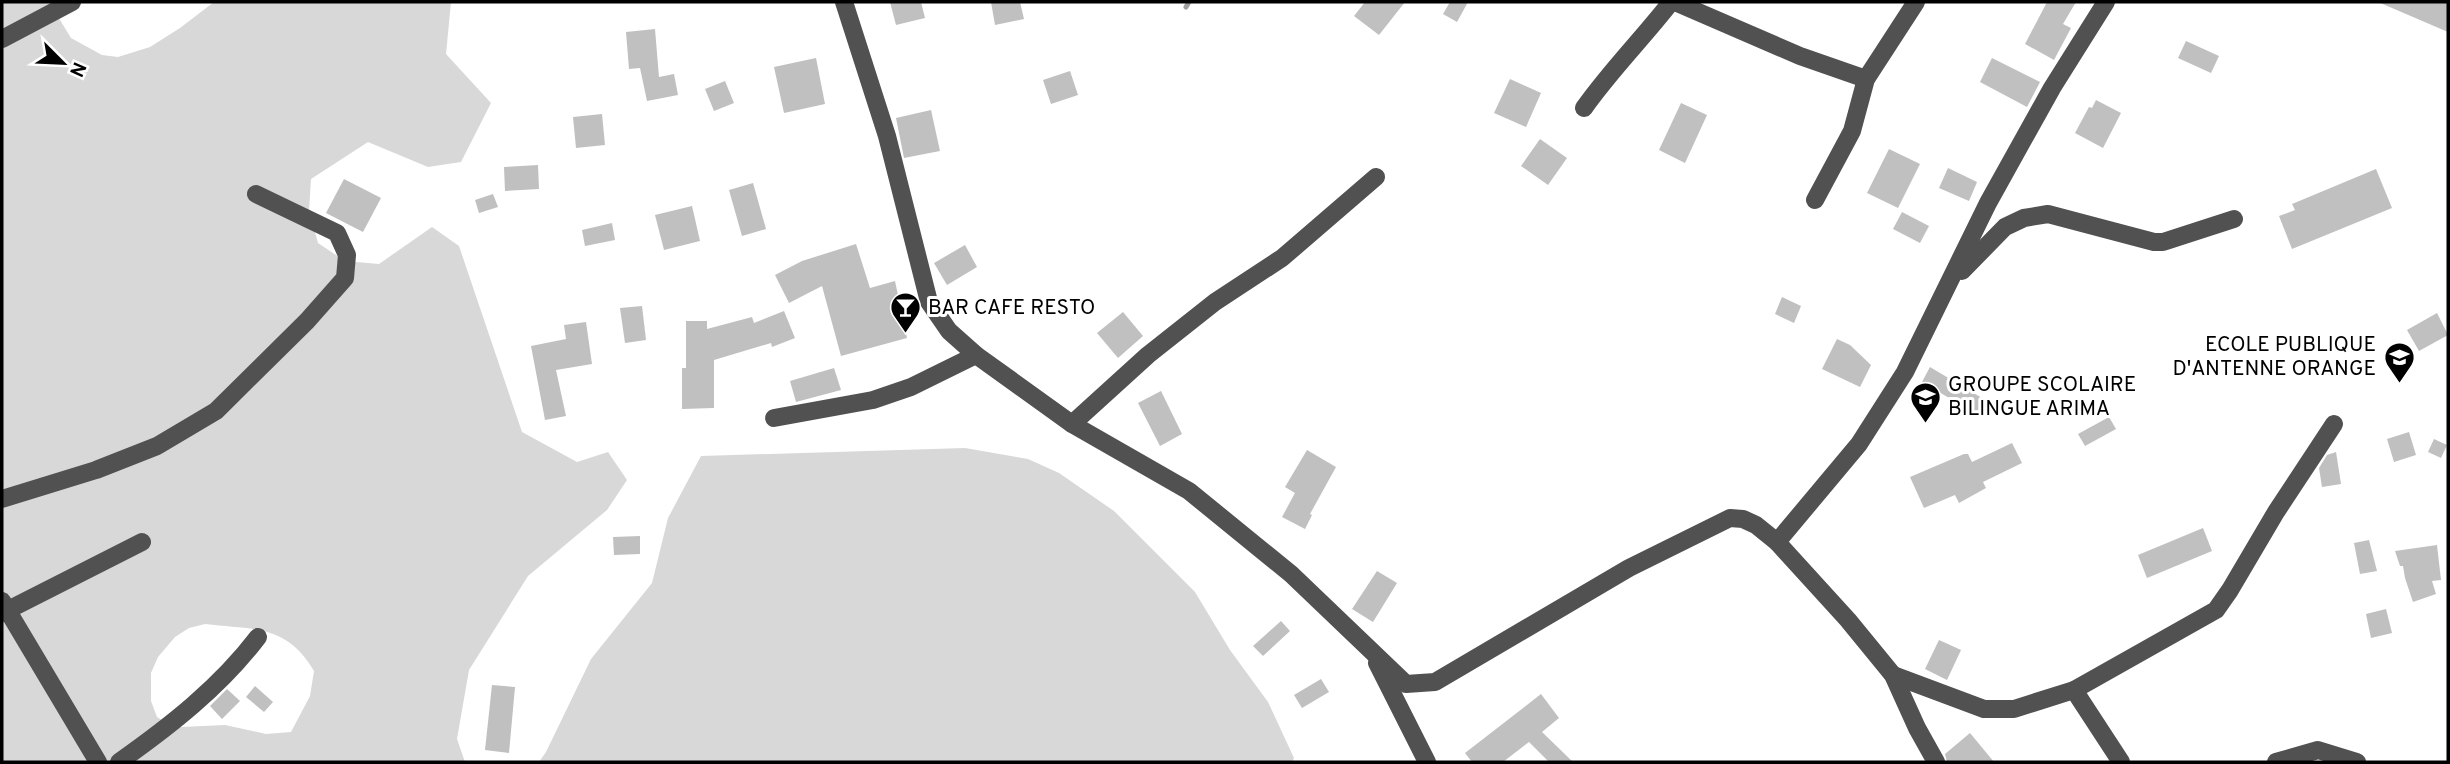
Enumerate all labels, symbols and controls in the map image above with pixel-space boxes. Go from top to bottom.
north arrow [28,28,98,98]
text: N [63,58,90,80]
bar icon: BAR CAFE RESTO [888,291,922,335]
place label: BAR CAFE RESTO [928,295,1095,322]
place label: ECOLE PUBLIQUE D'ANTENNE ORANGE [2172,332,2376,383]
school or university icon: ECOLE PUBLIQUE D'ANTENNE ORANGE [2382,340,2416,384]
place label: GROUPE SCOLAIRE BILINGUE ARIMA [1948,372,2136,423]
school or university icon: GROUPE SCOLAIRE BILINGUE ARIMA [1908,380,1942,424]

